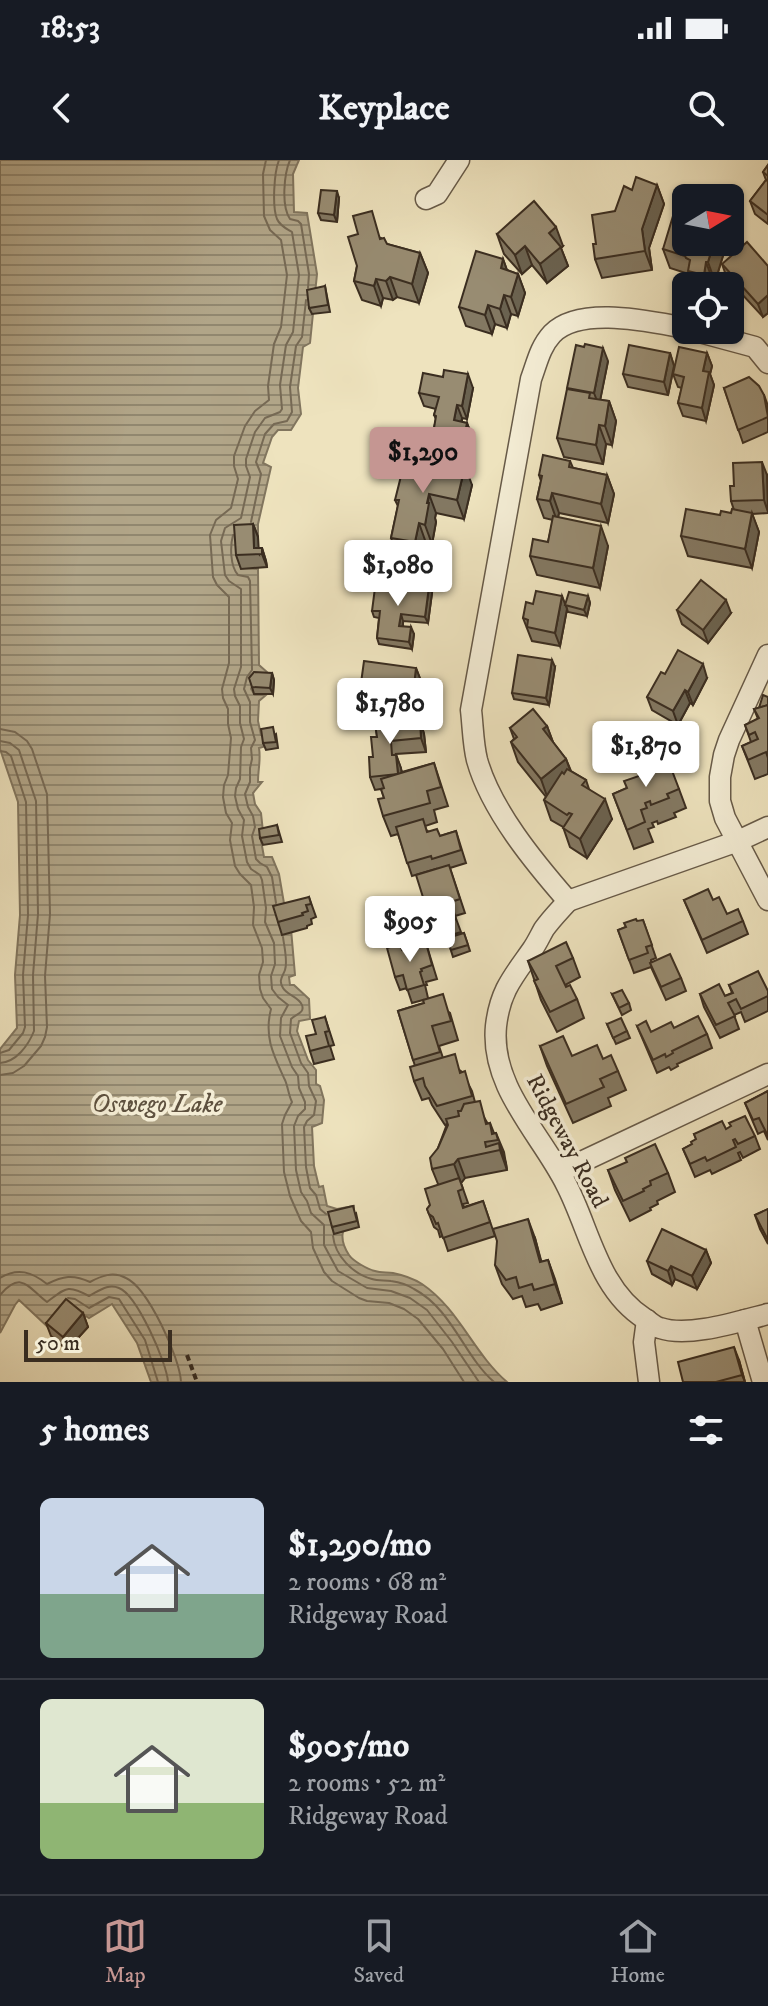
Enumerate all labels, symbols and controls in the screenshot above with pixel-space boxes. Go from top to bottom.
text: 18:53 [40,10,100,47]
icon: back [40,86,84,130]
text: Keyplace [318,86,450,131]
icon: search [684,86,728,130]
north arrow [672,184,744,256]
map controls [672,184,744,344]
button: locate [672,272,744,344]
pin: $1,290 [358,427,488,495]
text: $1,290 [388,436,458,469]
pin: $1,080 [333,540,463,608]
text: $1,080 [362,549,434,582]
pin: $1,780 [325,678,455,746]
text: $1,780 [355,687,425,720]
pin: $1,870 [581,721,711,789]
text: $1,870 [610,730,682,763]
pin: $905 [363,896,457,964]
text: $905 [383,905,437,938]
street label: Ridgeway Road [519,1069,615,1213]
water label: Oswego Lake [92,1088,223,1121]
scale bar [24,1326,172,1362]
text: 50 m [36,1330,80,1357]
icon: filters [684,1408,728,1452]
text: 5 homes [40,1409,149,1451]
text: $1,290/mo [288,1524,431,1566]
icon: home [104,1530,200,1626]
text: 2 rooms · 68 m² [288,1566,446,1599]
text: Ridgeway Road [288,1599,448,1632]
text: $905/mo [288,1725,409,1767]
icon: home [104,1731,200,1827]
text: 2 rooms · 52 m² [288,1767,445,1800]
text: Ridgeway Road [288,1800,448,1833]
tab: Map [103,1914,147,1989]
tab: Saved [354,1914,404,1989]
tab: Home [610,1914,665,1989]

